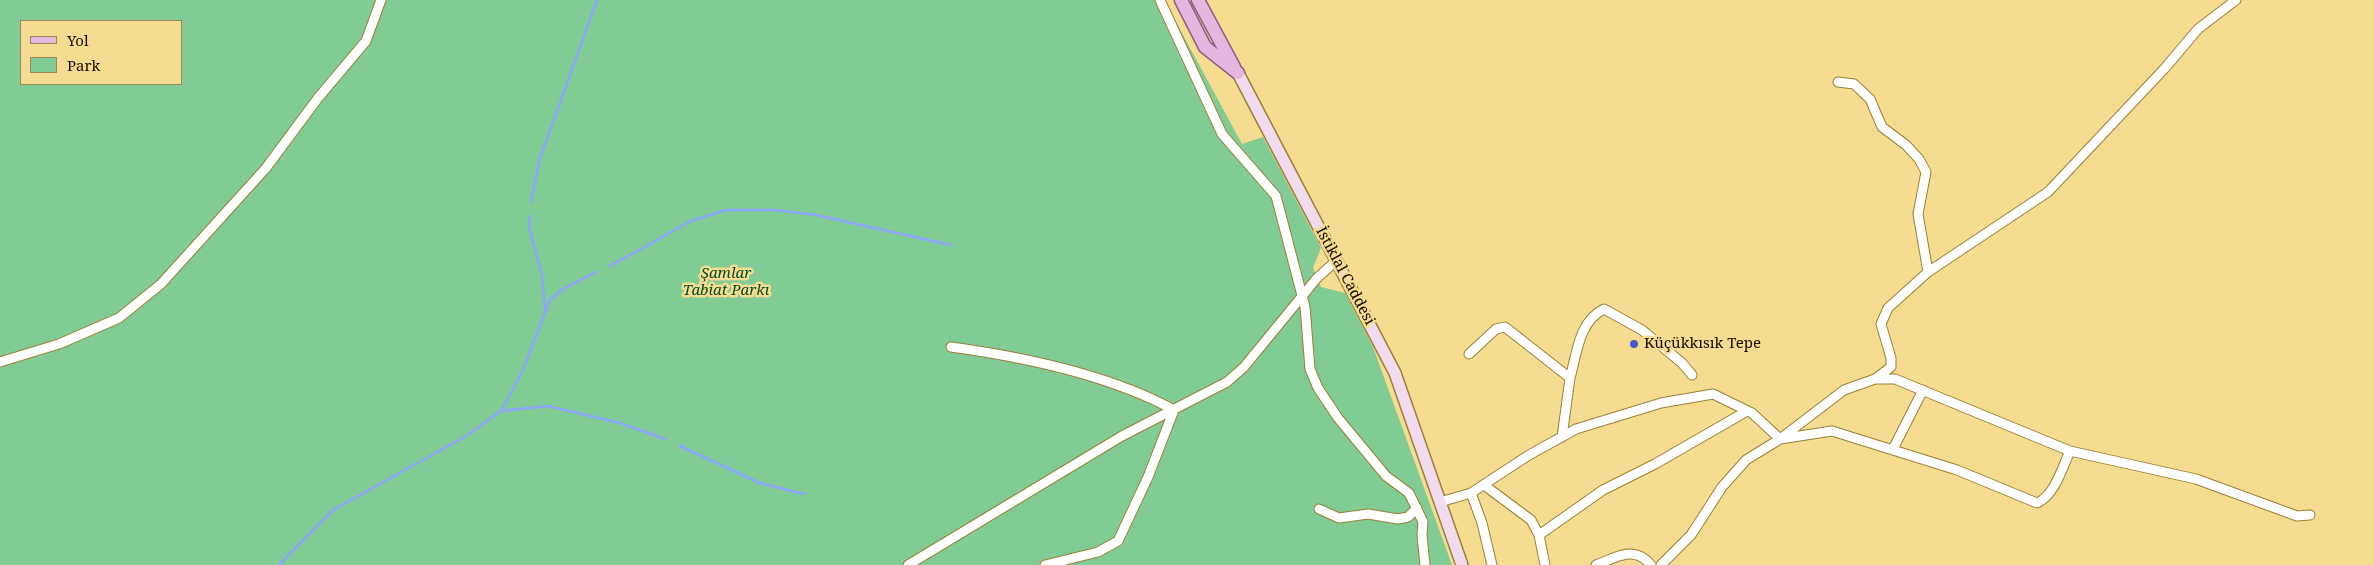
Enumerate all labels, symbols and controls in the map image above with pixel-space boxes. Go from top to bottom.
legend [20,20,182,85]
text: Yol [67,30,89,50]
text: Park [67,55,100,75]
street label: İstiklal Caddesi [1312,224,1378,328]
park label: Şamlar Tabiat Parkı [683,265,769,300]
place label: Küçükkısık Tepe [1644,335,1761,353]
marker: Küçükkısık Tepe [1628,338,1640,350]

